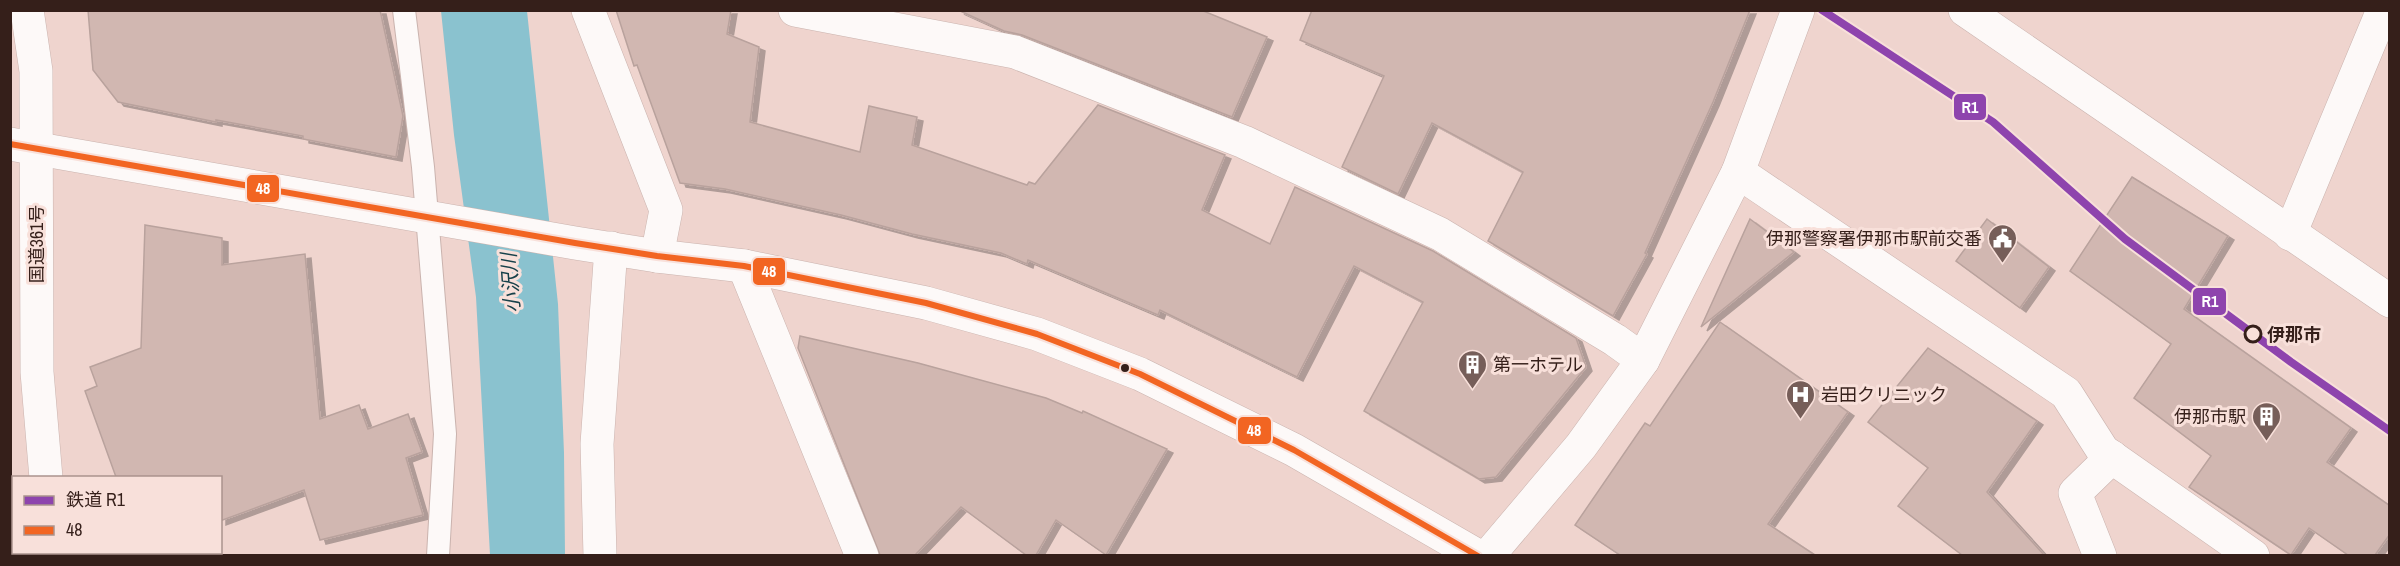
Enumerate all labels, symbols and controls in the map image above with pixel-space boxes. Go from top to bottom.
line badge: R1 [1953,93,1987,121]
text: R1 [1962,96,1979,118]
line badge: 48 [246,174,280,203]
text: 48 [256,177,270,199]
street label: 国道361号 [24,205,49,283]
public building icon: 伊那警察署伊那市駅前交番 [1987,222,2019,264]
place label: 伊那警察署伊那市駅前交番 [1766,226,1982,251]
water label: 小沢川 [494,250,526,314]
line badge: 48 [752,257,786,286]
text: 48 [762,260,776,282]
line badge: R1 [2192,287,2227,316]
text: R1 [2202,290,2219,312]
place label: 伊那市 [2267,322,2321,347]
marker: 伊那市 [2244,325,2262,343]
building icon: 第一ホテル [1456,348,1488,390]
place label: 第一ホテル [1493,352,1583,377]
unlabelled marker [1119,362,1131,374]
hospital icon: 岩田クリニック [1784,378,1816,420]
place label: 岩田クリニック [1821,382,1947,407]
building icon: 伊那市駅 [2251,400,2283,442]
place label: 伊那市駅 [2174,404,2246,429]
line badge: 48 [1237,416,1272,445]
text: 48 [1247,419,1261,441]
legend [12,476,222,554]
text: 鉄道 R1 [66,487,126,512]
text: 48 [66,517,82,542]

